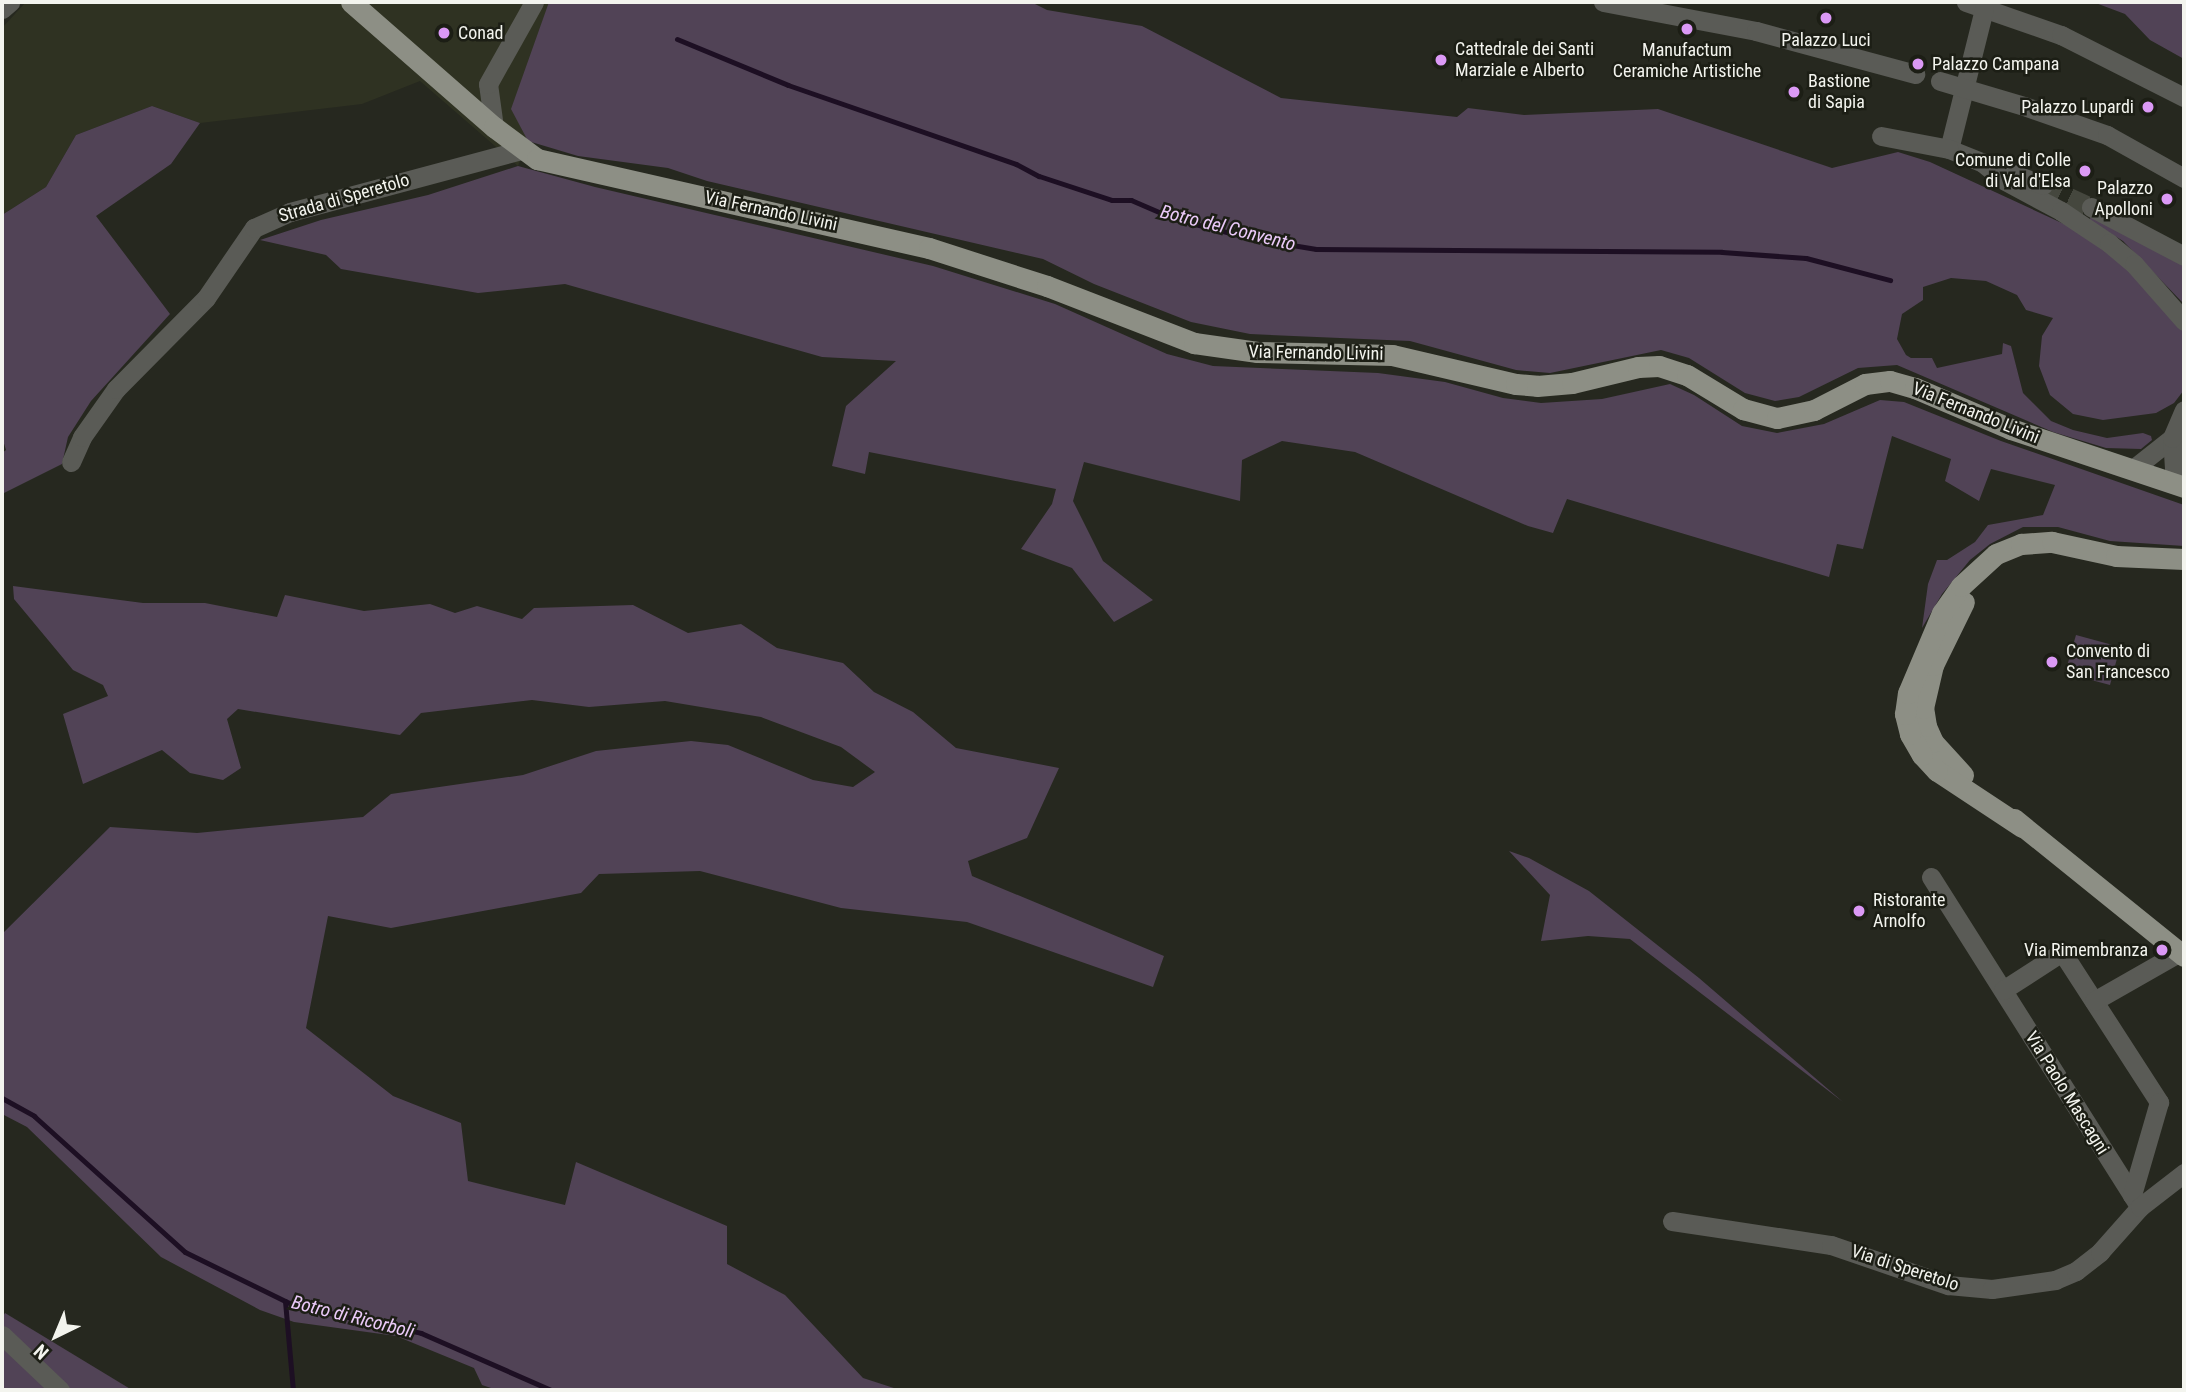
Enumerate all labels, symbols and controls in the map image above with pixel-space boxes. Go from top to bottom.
marker: Palazzo Luci [1818,10,1834,26]
marker: Manufactum Ceramiche Artistiche [1679,21,1695,37]
place label: Conad [458,22,504,44]
marker: Conad [436,25,452,41]
place label: Palazzo Luci [1781,29,1871,51]
place label: Cattedrale dei Santi Marziale e Alberto [1455,39,1594,82]
place label: Manufactum Ceramiche Artistiche [1613,40,1761,82]
marker: Cattedrale dei Santi Marziale e Alberto [1433,52,1449,68]
place label: Palazzo Campana [1932,53,2059,75]
marker: Palazzo Campana [1910,56,1926,72]
place label: Bastione di Sapia [1808,71,1870,114]
marker: Bastione di Sapia [1786,84,1802,100]
place label: Palazzo Lupardi [2021,96,2134,118]
marker: Palazzo Lupardi [2140,99,2156,115]
place label: Comune di Colle di Val d'Elsa [1955,150,2071,192]
marker: Comune di Colle di Val d'Elsa [2077,163,2093,179]
street label: Strada di Speretolo [276,169,412,227]
place label: Palazzo Apolloni [2095,178,2153,220]
street label: Via Fernando Livini [703,186,839,236]
marker: Palazzo Apolloni [2159,191,2175,207]
water label: Botro del Convento [1158,200,1298,256]
street label: Via Fernando Livini [1248,341,1384,365]
street label: Via Fernando Livini [1909,378,2043,448]
place label: Convento di San Francesco [2066,641,2170,684]
marker: Convento di San Francesco [2044,654,2060,670]
place label: Ristorante Arnolfo [1873,890,1945,932]
marker: Ristorante Arnolfo [1851,903,1867,919]
place label: Via Rimembranza [2024,939,2148,961]
marker: Via Rimembranza [2154,942,2170,958]
street label: Via Paolo Mascagni [2021,1028,2113,1158]
street label: Via di Speretolo [1848,1240,1962,1296]
water label: Botro di Ricorboli [289,1291,417,1343]
north arrow [21,1301,91,1371]
text: N [29,1339,53,1364]

